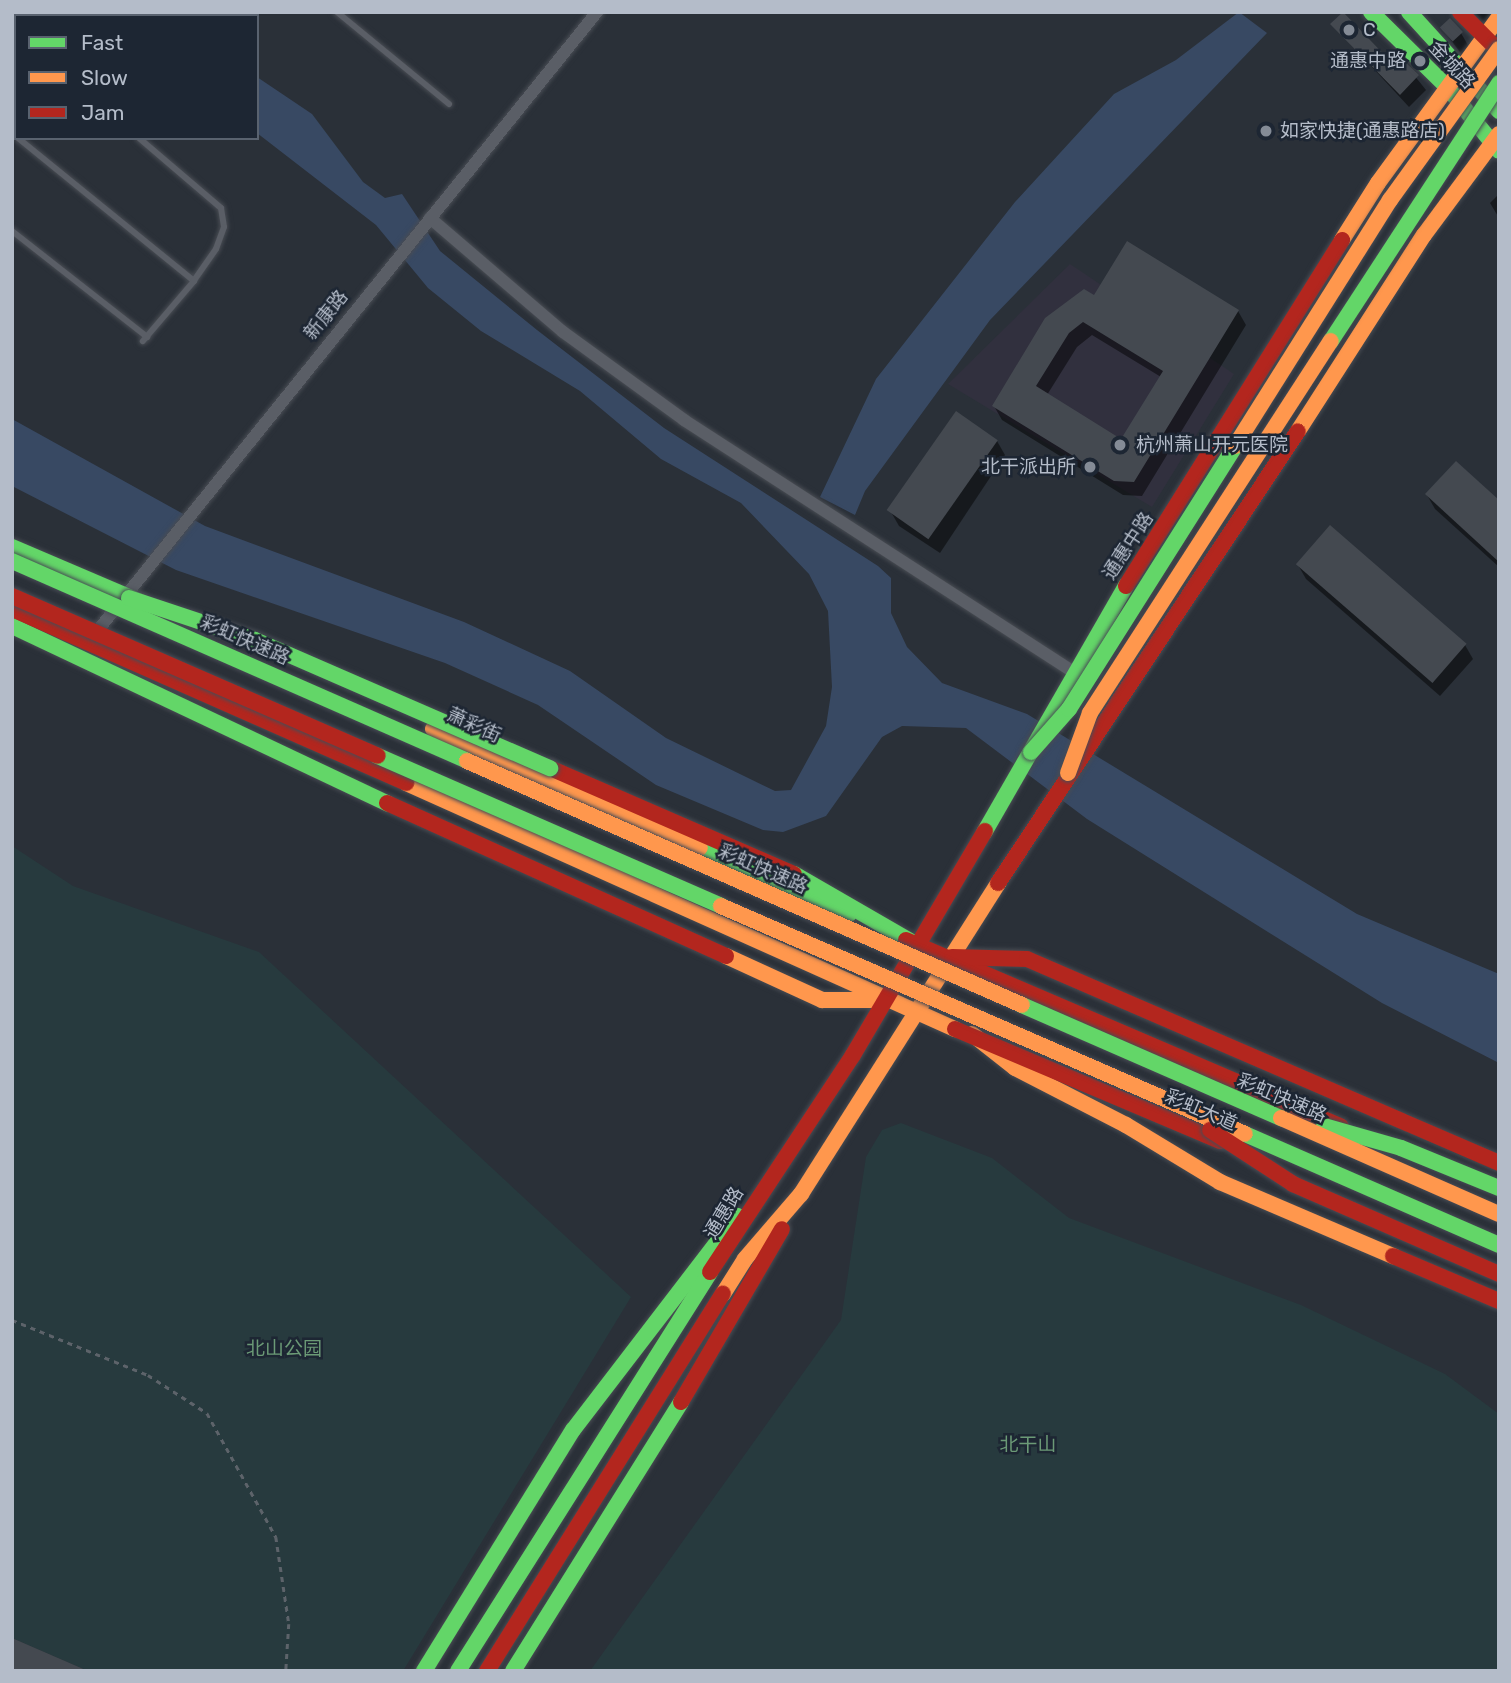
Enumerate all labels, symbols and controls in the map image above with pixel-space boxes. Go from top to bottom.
legend [14,14,259,140]
place label: C [1363,19,1376,41]
marker: C [1341,22,1357,38]
text: Fast [81,30,123,55]
street label: 金城路 [1424,36,1480,94]
place label: 通惠中路 [1330,50,1406,72]
marker: 通惠中路 [1412,53,1428,69]
text: Slow [81,65,128,90]
text: Jam [81,100,125,125]
place label: 如家快捷(通惠路店) [1280,120,1445,142]
marker: 如家快捷(通惠路店) [1258,123,1274,139]
street label: 新康路 [299,286,353,344]
place label: 杭州萧山开元医院 [1136,434,1288,456]
marker: 杭州萧山开元医院 [1110,435,1130,455]
place label: 北干派出所 [981,456,1076,478]
marker: 北干派出所 [1082,459,1098,475]
street label: 通惠中路 [1098,508,1158,584]
street label: 彩虹快速路 [197,610,293,670]
street label: 萧彩街 [443,703,505,747]
street label: 彩虹快速路 [715,839,811,899]
street label: 彩虹快速路 [1234,1069,1330,1127]
street label: 彩虹大道 [1162,1085,1240,1135]
street label: 通惠路 [700,1183,748,1243]
park label: 北山公园 [246,1338,322,1360]
park label: 北干山 [1000,1434,1056,1456]

